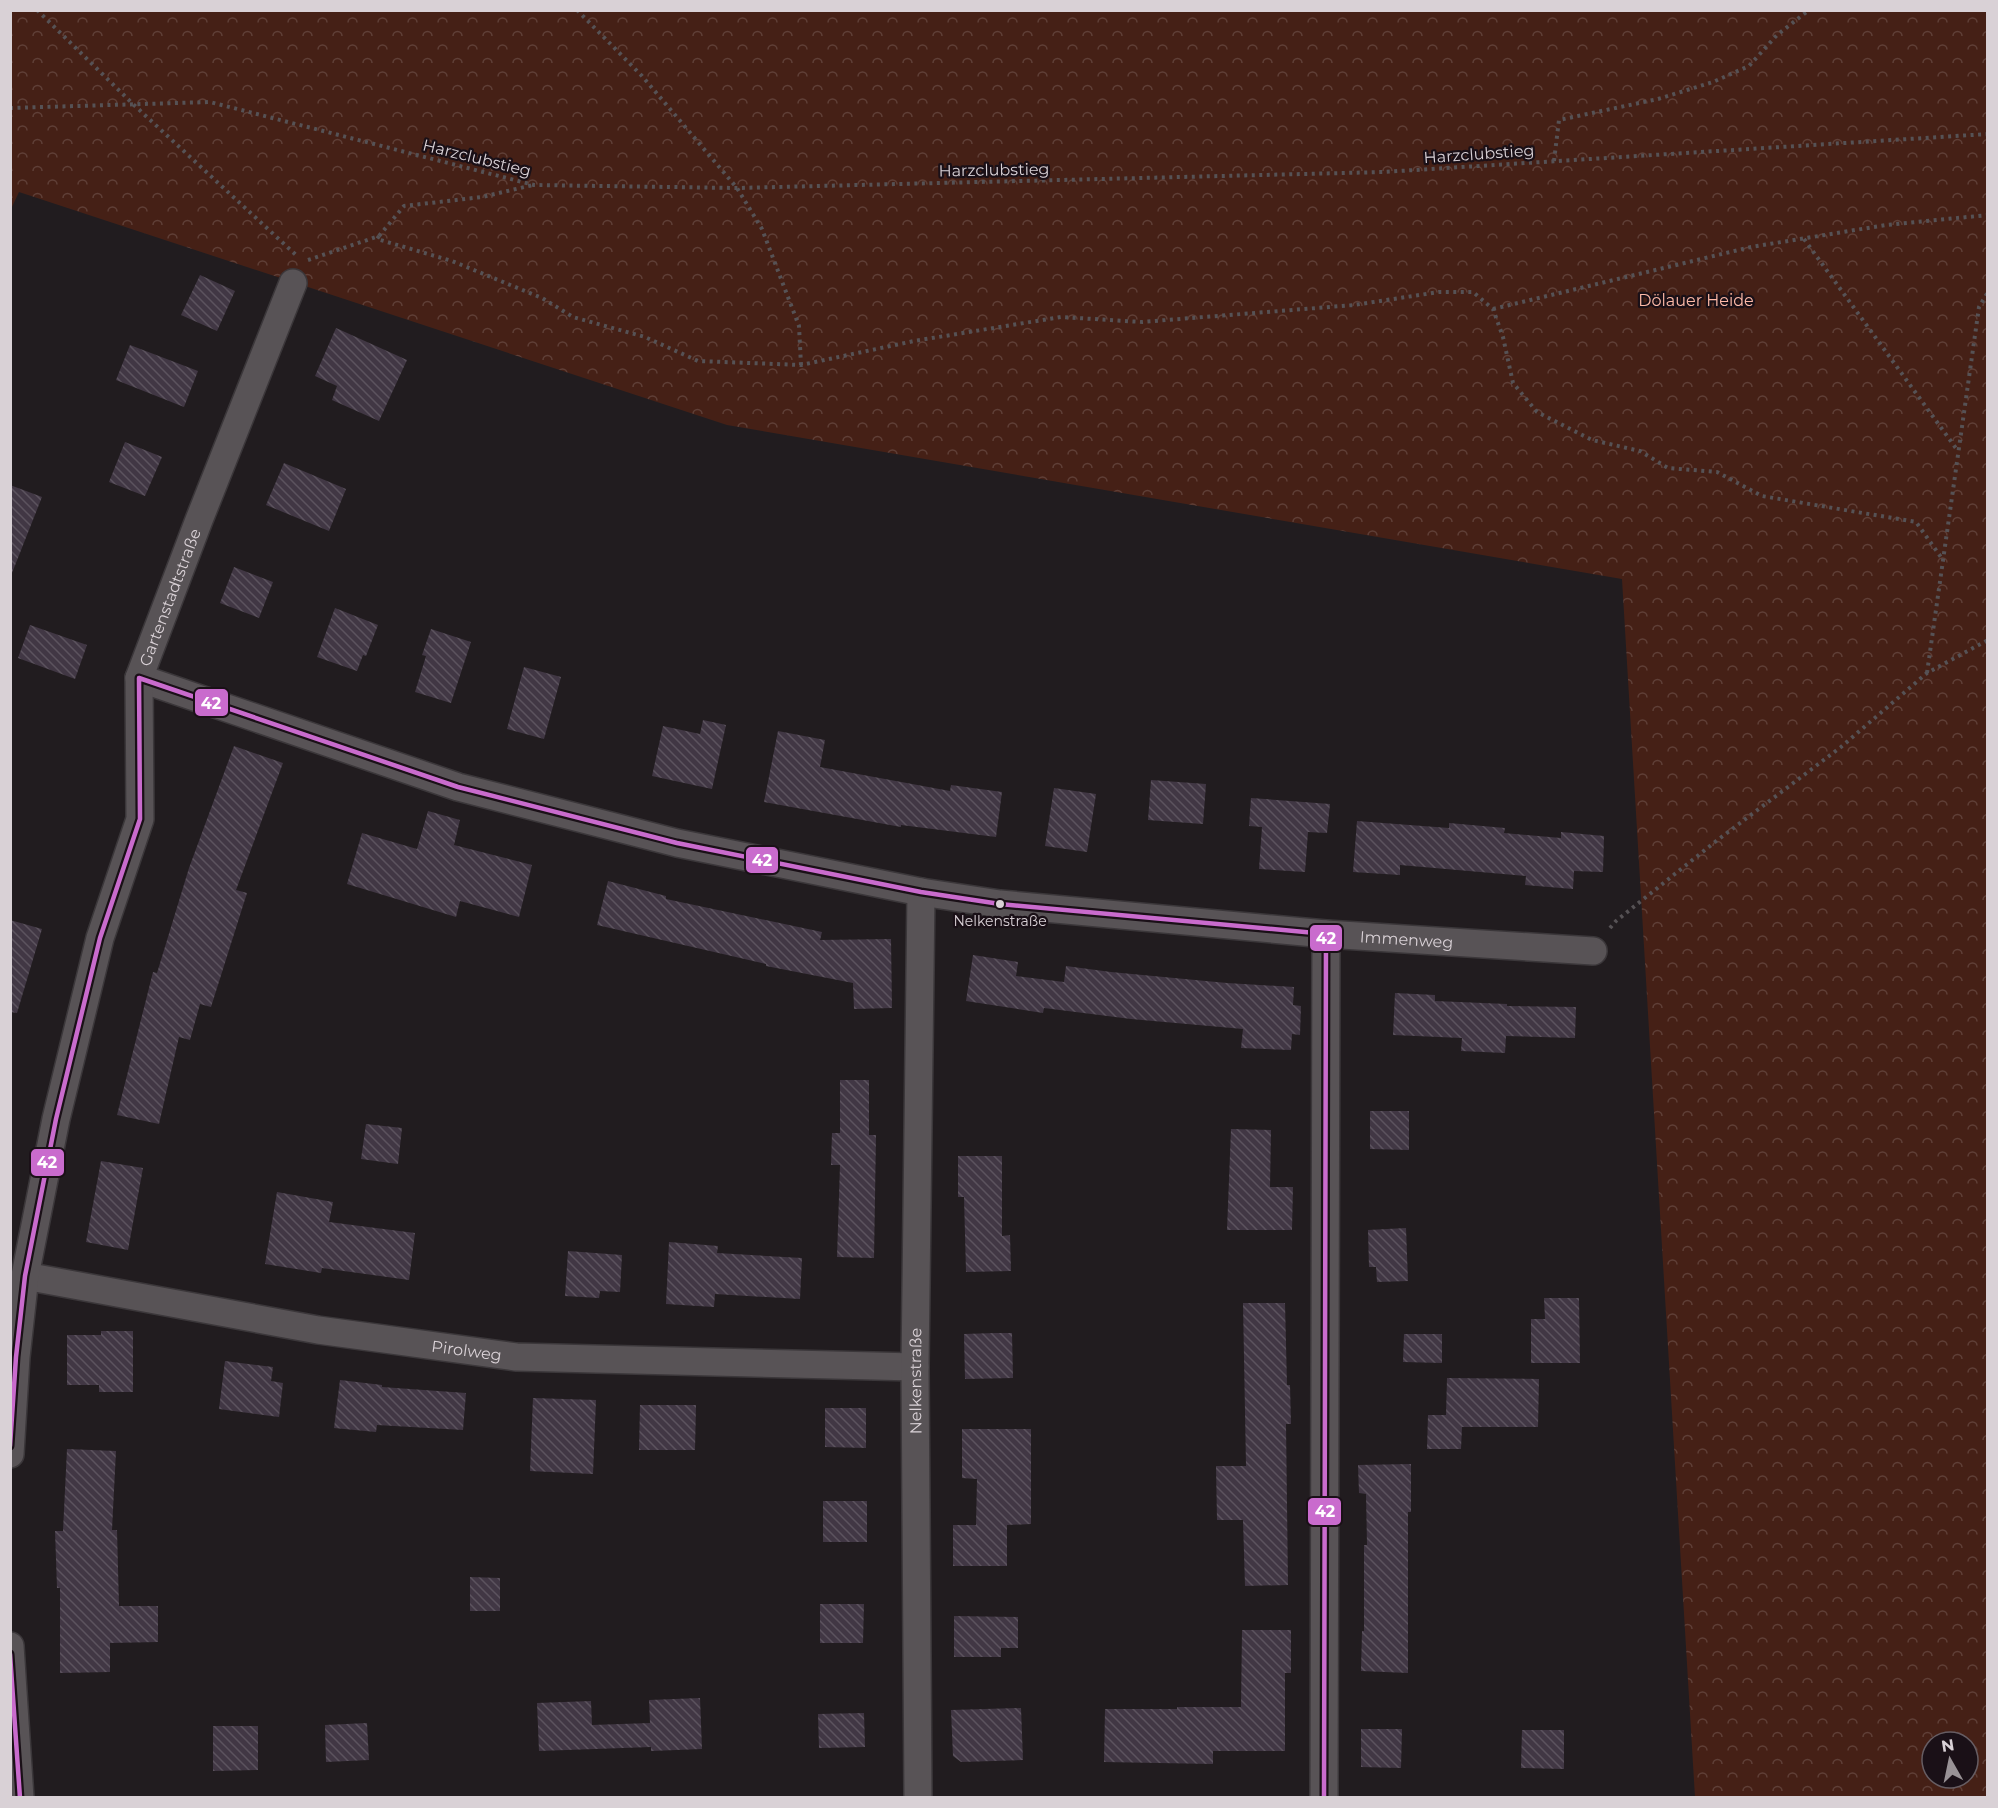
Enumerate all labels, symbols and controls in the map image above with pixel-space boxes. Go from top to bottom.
street label: Harzclubstieg [421,135,533,181]
street label: Harzclubstieg [1423,141,1535,167]
street label: Harzclubstieg [938,160,1050,180]
park label: Dölauer Heide [1638,291,1754,310]
street label: Gartenstadtstraße [135,526,204,669]
line badge: 42 [194,688,229,717]
text: 42 [201,694,221,713]
line badge: 42 [745,846,779,874]
text: 42 [752,851,772,870]
marker: Nelkenstraße [994,898,1006,910]
place label: Nelkenstraße [953,912,1047,930]
line badge: 42 [1309,924,1343,952]
street label: Immenweg [1359,927,1454,952]
text: 42 [1316,929,1336,948]
line badge: 42 [30,1148,65,1177]
text: 42 [37,1153,57,1172]
street label: Nelkenstraße [905,1328,925,1434]
street label: Pirolweg [430,1336,503,1364]
line badge: 42 [1307,1497,1342,1526]
text: 42 [1315,1502,1335,1521]
north arrow [1920,1730,1980,1790]
text: N [1940,1735,1956,1756]

